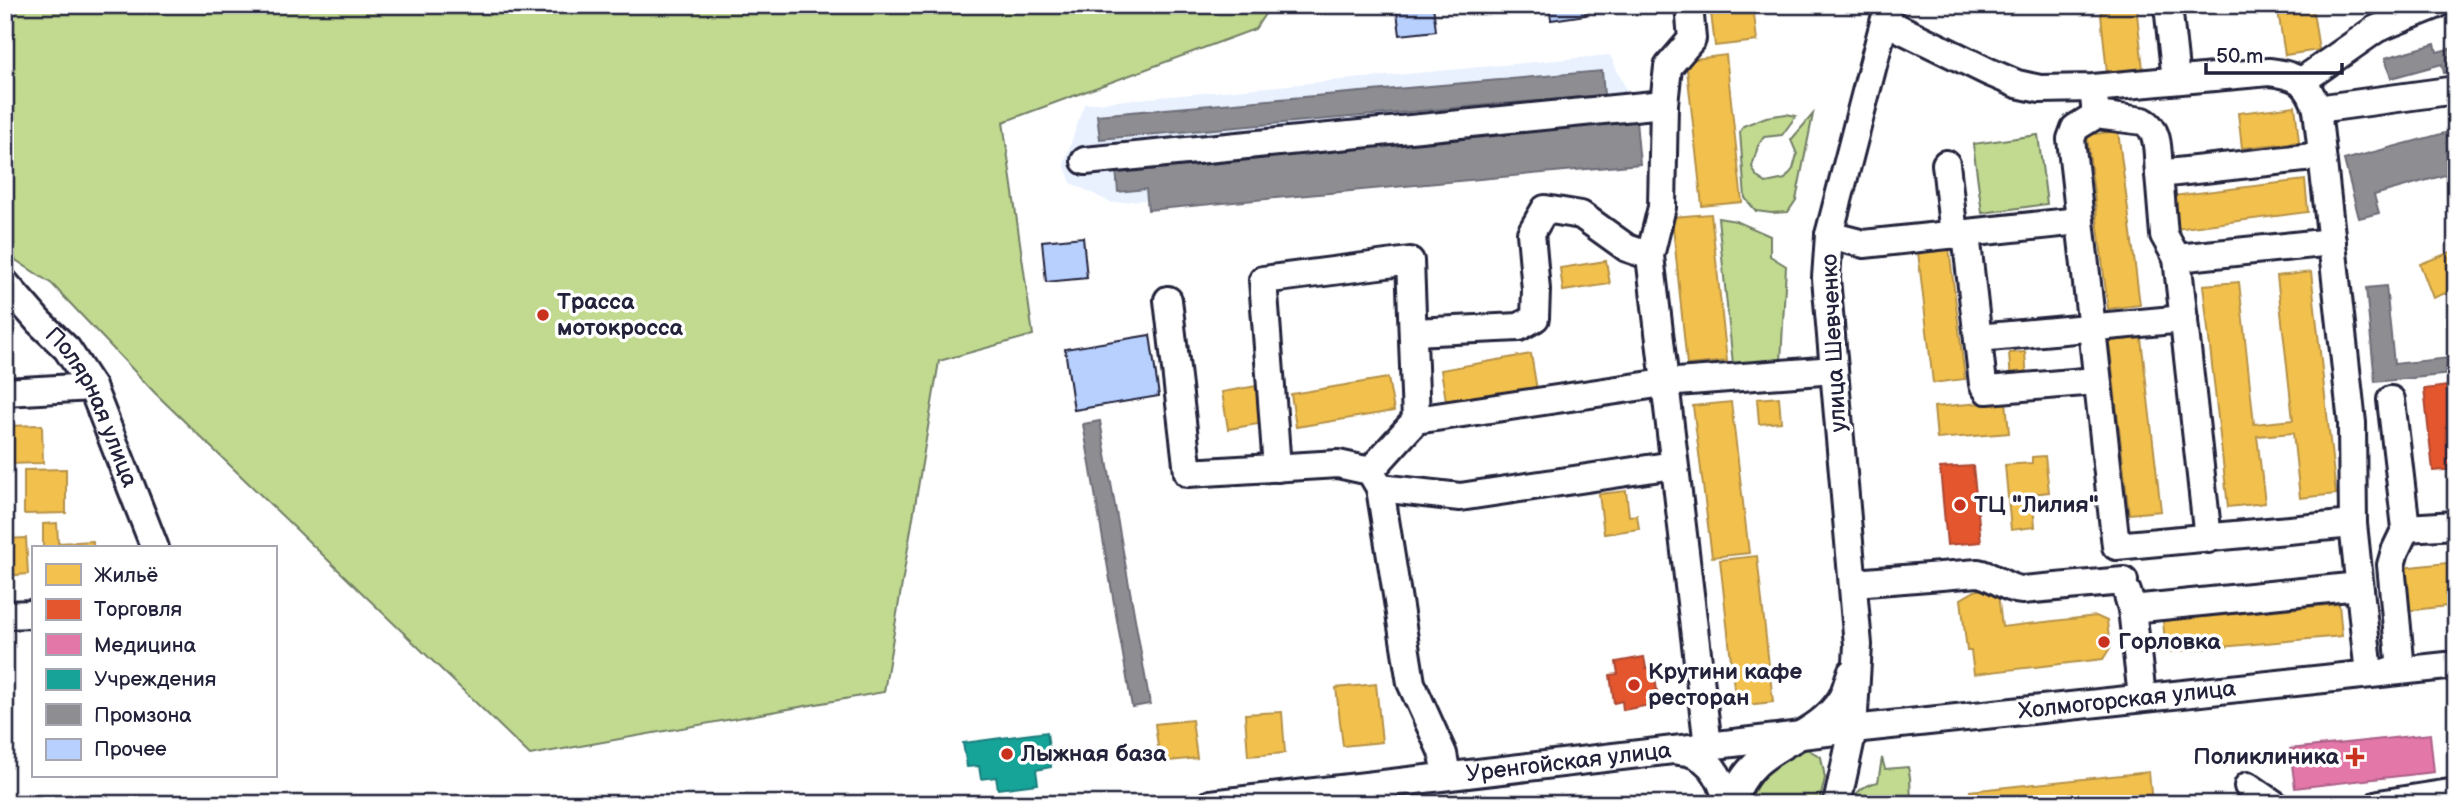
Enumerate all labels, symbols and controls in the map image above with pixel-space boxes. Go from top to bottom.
scale bar [2206,32,2342,76]
text: 50 m [2216,44,2263,69]
street label: улица Шевченко [1815,253,1853,433]
place label: Трасса мотокросса [557,288,684,342]
marker: Трасса мотокросса [535,307,551,323]
street label: Полярная улица [39,321,144,492]
place label: ТЦ "Лилия" [1974,491,2099,519]
marker: ТЦ "Лилия" [1952,497,1968,513]
legend [32,546,276,778]
text: Жильё [94,563,158,588]
text: Торговля [94,597,182,622]
place label: Горловка [2118,628,2221,656]
text: Медицина [94,633,197,658]
marker: Горловка [2096,634,2112,650]
place label: Крутини кафе ресторан [1648,658,1802,712]
text: Учреждения [94,667,216,692]
street label: Холмогорская улица [2017,674,2238,725]
marker: Крутини кафе ресторан [1626,677,1642,693]
text: Промзона [94,703,192,728]
street label: Уренгойская улица [1464,736,1673,788]
text: Прочее [94,737,167,762]
place label: Лыжная база [1020,740,1167,768]
place label: Поликлиника [2193,743,2340,771]
marker: Лыжная база [999,746,1015,762]
marker: Поликлиника [2345,747,2365,767]

